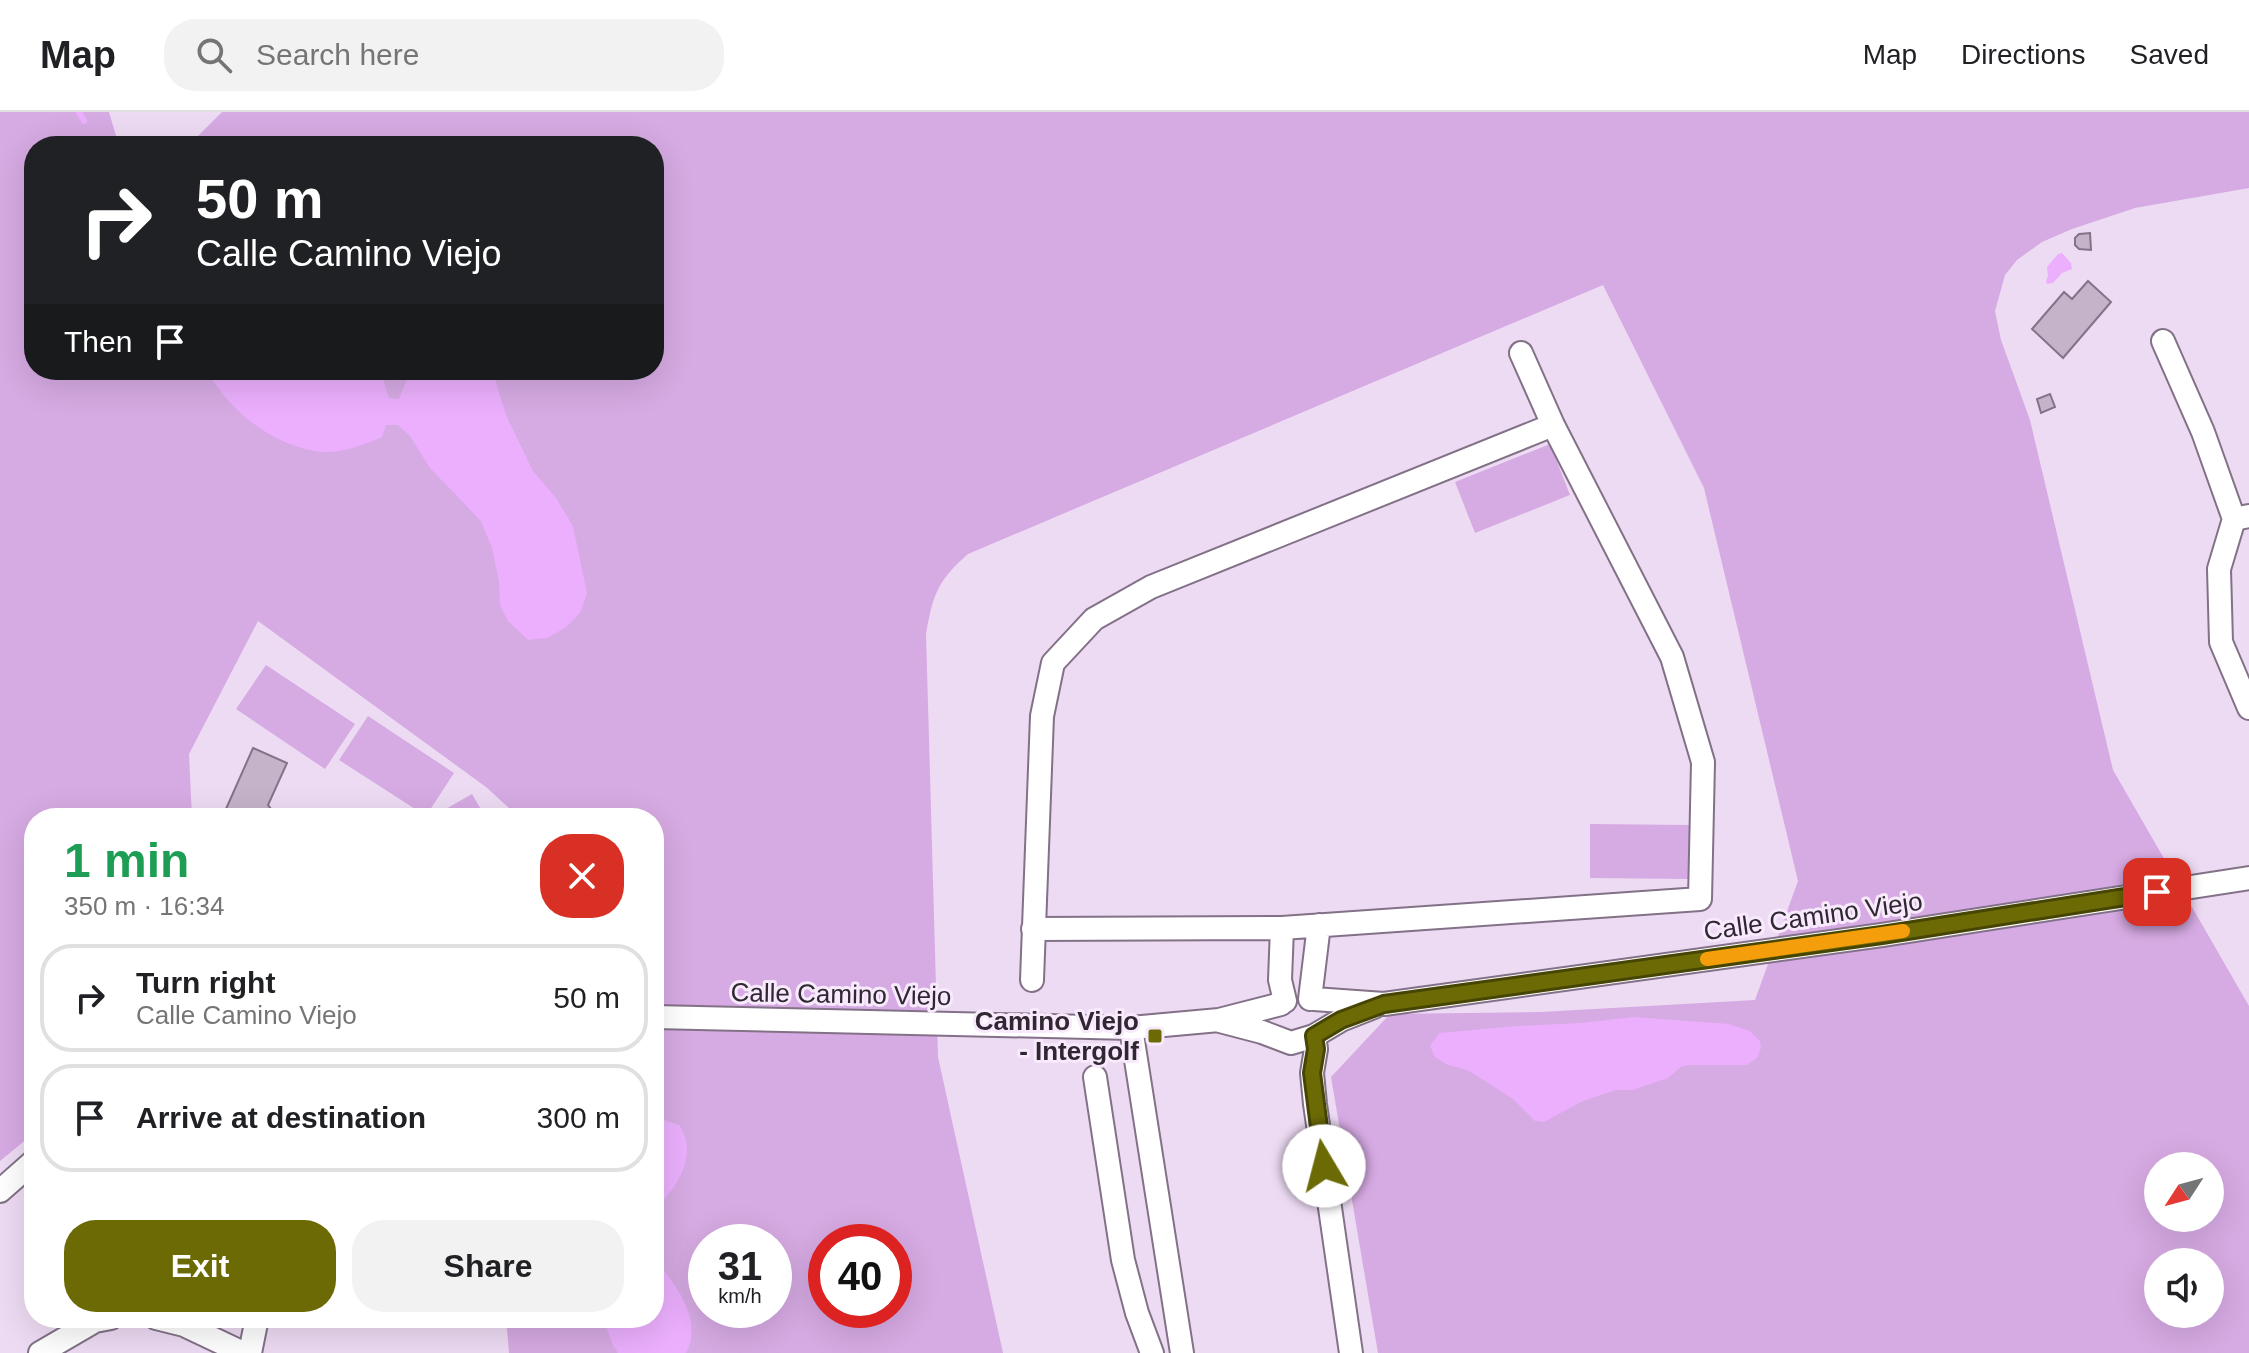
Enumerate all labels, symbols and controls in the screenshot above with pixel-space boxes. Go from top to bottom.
search box [164,19,724,91]
icon: search [192,33,236,77]
text: Map [40,34,116,76]
text: Search here [256,38,419,71]
text: Map [1863,39,1917,70]
text: Directions [1961,39,2086,70]
text: Saved [2130,39,2209,70]
text: 50 m [196,167,324,230]
icon: right [64,168,168,272]
text: Calle Camino Viejo [196,233,502,274]
icon: arrive [148,320,192,364]
text: Then [64,325,132,358]
text: 1 min [64,834,189,887]
button: close [540,834,624,918]
pin [2123,858,2191,926]
icon: arrive [2135,870,2179,914]
street label: Calle Camino Viejo [1702,886,1924,946]
text: 350 m · 16:34 [64,891,224,921]
text: Turn right [136,966,275,999]
icon: right [68,976,112,1020]
street label: Calle Camino Viejo [730,977,952,1011]
text: 50 m [553,981,620,1014]
text: Calle Camino Viejo [136,1000,357,1030]
place label: Camino Viejo - Intergolf [975,1006,1139,1066]
marker: Camino Viejo - Intergolf [1146,1027,1164,1045]
icon: arrive [68,1096,112,1140]
text: Arrive at destination [136,1101,426,1134]
text: 300 m [537,1101,620,1134]
position arrow [1282,1124,1366,1208]
north arrow [2144,1152,2224,1232]
map controls [2144,1152,2224,1328]
button: Exit [64,1220,336,1312]
button: Share [352,1220,624,1312]
speed limit sign: 40 [808,1224,912,1328]
text: 31 [718,1244,762,1288]
button: sound [2144,1248,2224,1328]
text: km/h [718,1285,762,1307]

